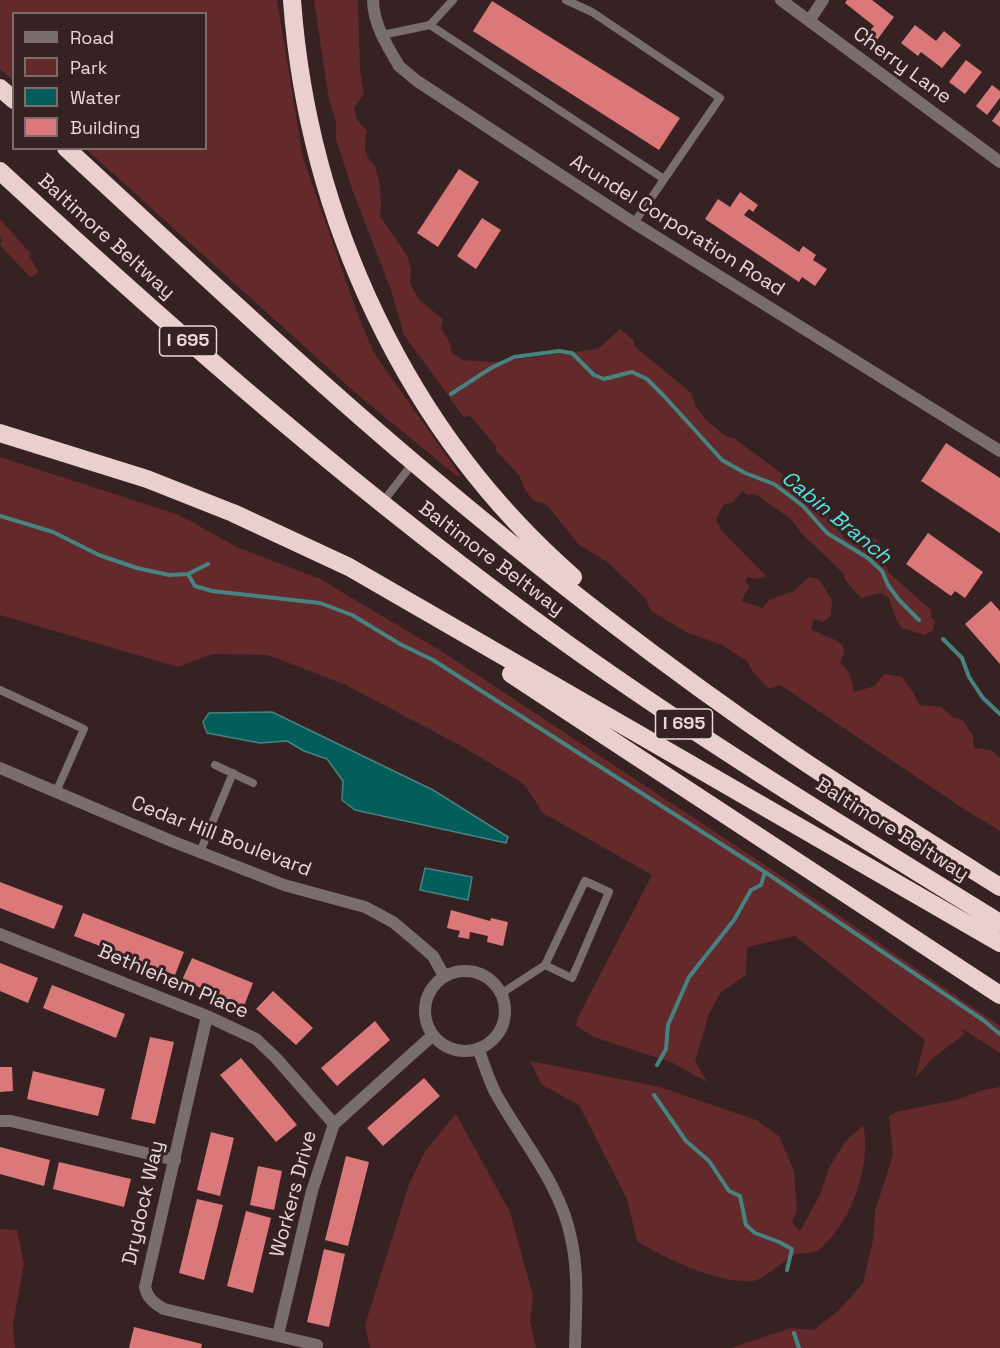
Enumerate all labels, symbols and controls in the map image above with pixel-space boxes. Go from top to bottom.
legend [12,12,207,150]
street label: Cherry Lane [848,22,956,110]
text: Road [70,26,114,49]
text: Park [70,56,107,79]
text: Water [70,86,121,109]
text: Building [70,116,140,139]
street label: Arundel Corporation Road [565,150,789,302]
street label: Baltimore Beltway [33,169,179,305]
road number: I 695 [160,326,216,356]
water label: Cabin Branch [776,466,896,570]
street label: Baltimore Beltway [414,496,568,622]
road number: I 695 [656,709,712,739]
street label: Baltimore Beltway [811,773,973,887]
street label: Cedar Hill Boulevard [128,792,314,882]
street label: Bethlehem Place [94,939,252,1025]
street label: Workers Drive [266,1128,322,1260]
street label: Drydock Way [118,1138,170,1268]

